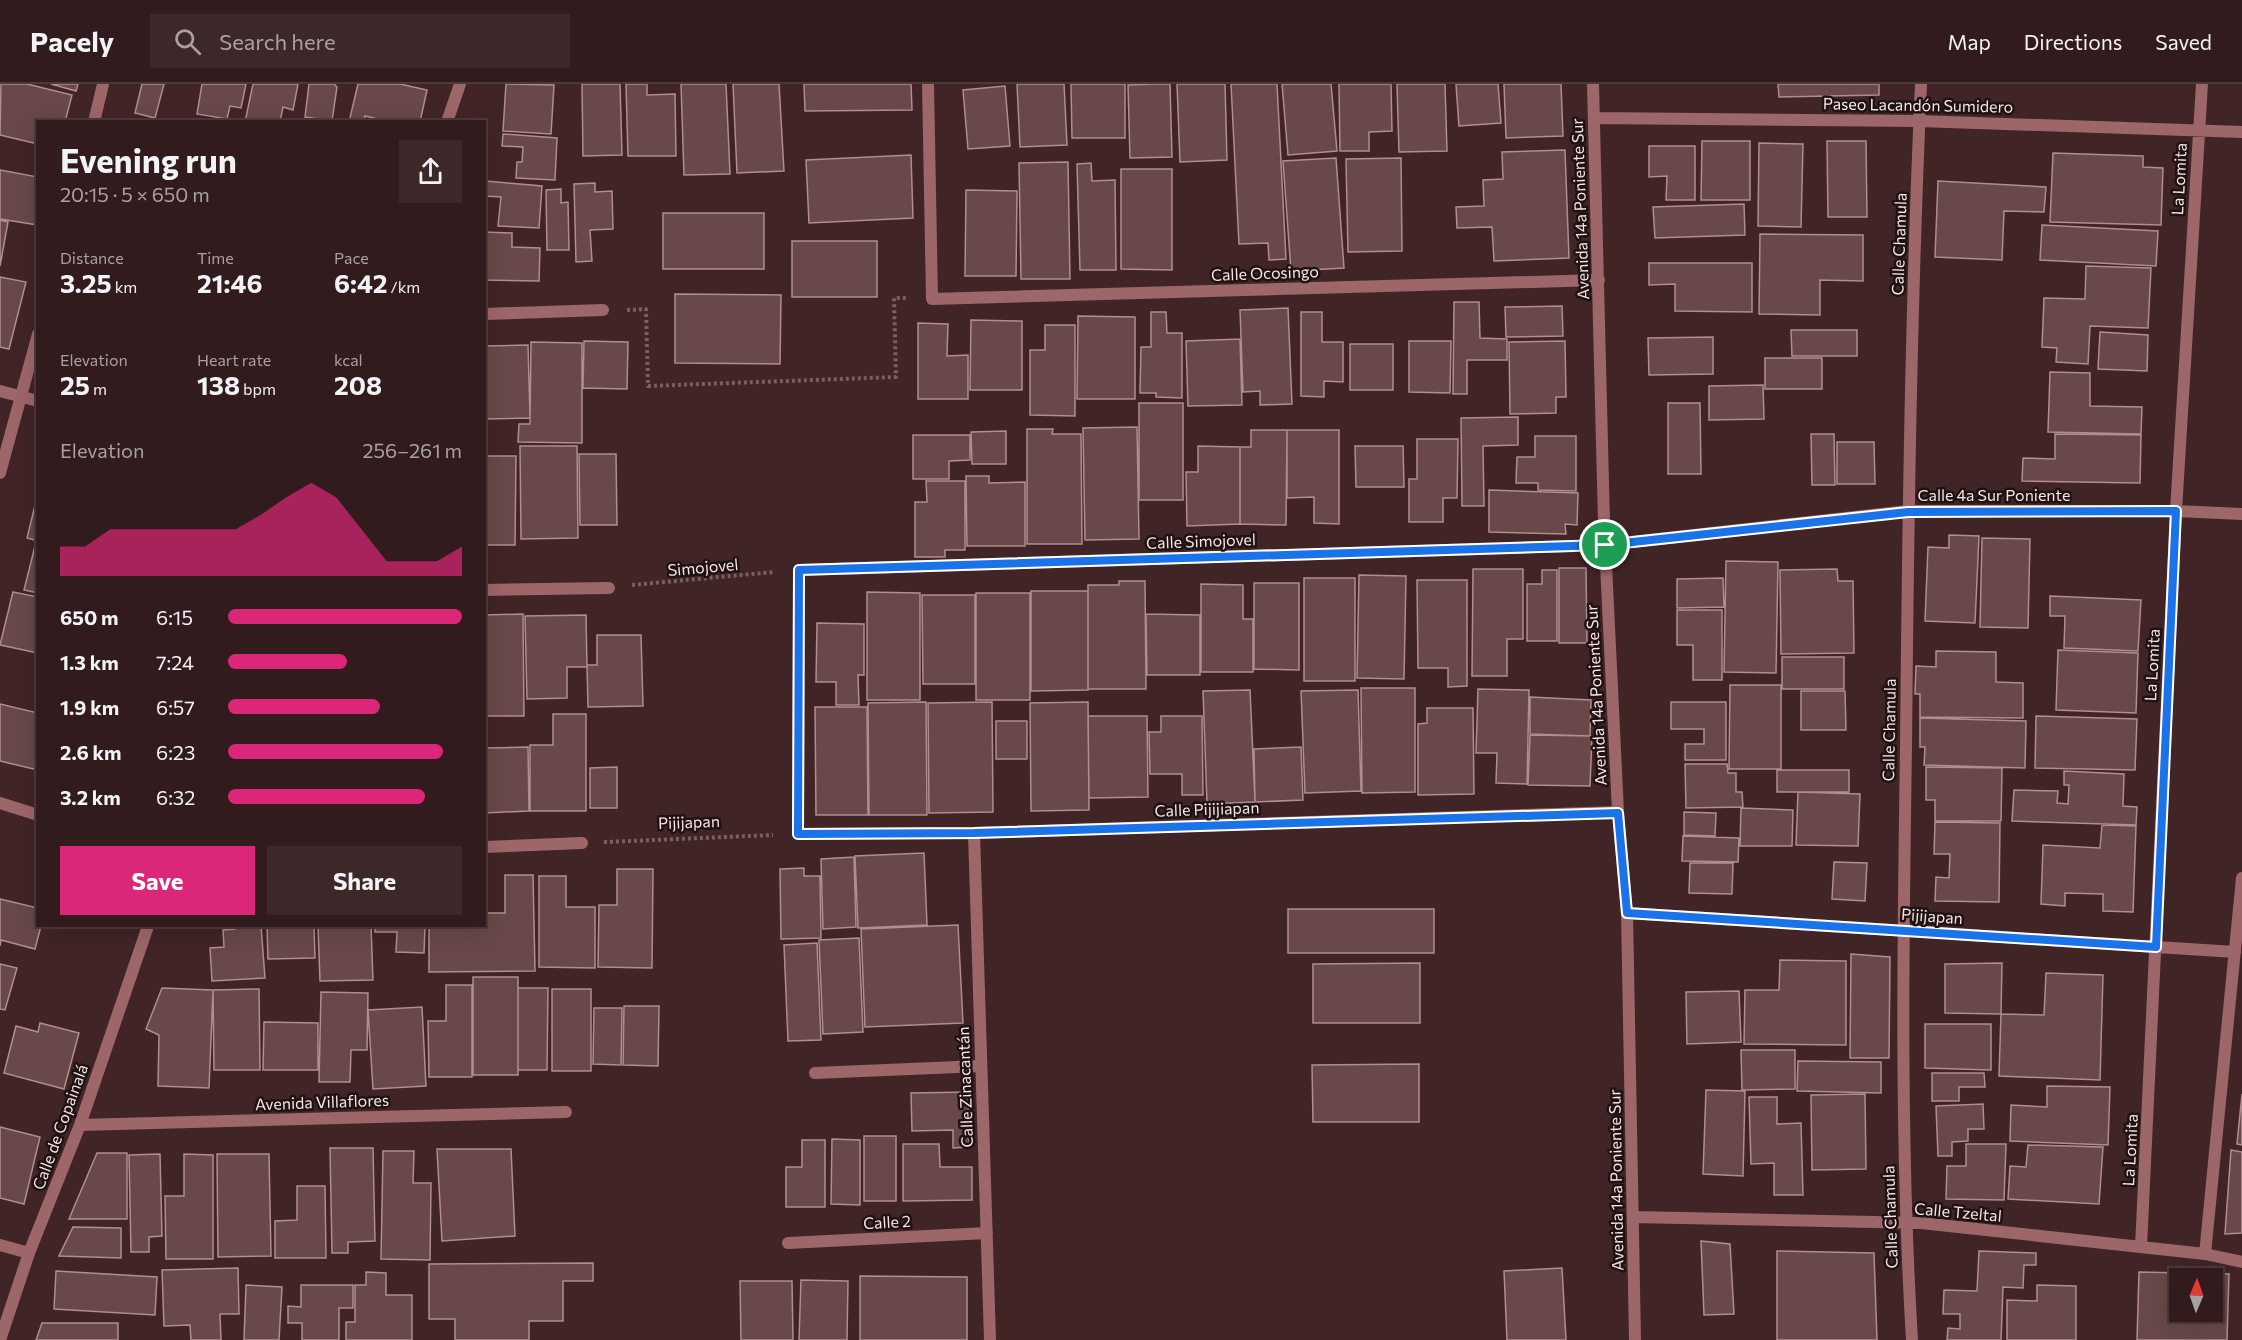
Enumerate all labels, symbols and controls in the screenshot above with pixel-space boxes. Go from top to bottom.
search box [150,14,570,68]
text: Pacely [30,24,114,58]
icon: search [171,25,204,58]
text: Search here [219,28,336,55]
text: Map [1948,29,1991,54]
text: Directions [2024,29,2122,54]
text: Saved [2155,29,2212,54]
street label: Paseo Lacandón Sumidero [1823,93,2013,116]
street label: Avenida 14a Poniente Sur [1567,117,1592,300]
text: Evening run [60,139,237,180]
button: share [399,140,462,203]
street label: La Lomita [2167,142,2190,216]
text: 20:15 · 5 × 650 m [60,182,210,206]
street label: Calle Chamula [1887,192,1910,296]
text: Distance [60,248,124,267]
text: Time [197,248,234,267]
text: Pace [334,248,369,267]
street label: Calle Ocosingo [1211,261,1319,284]
text: 3.25 [60,267,112,298]
text: 21:46 [197,267,262,298]
text: 6:42 [334,267,387,298]
text: km [112,277,137,296]
text: /km [387,277,420,296]
text: Elevation [60,350,128,369]
text: Heart rate [197,350,271,369]
text: kcal [334,350,363,369]
text: 25 [60,369,90,400]
text: 138 [197,369,240,400]
text: 208 [334,369,382,400]
text: m [90,379,107,398]
text: bpm [240,379,276,398]
text: Elevation [60,438,145,462]
text: 256–261 m [362,438,462,462]
street label: Calle 4a Sur Poniente [1918,485,2070,504]
pin [1579,519,1630,570]
icon: arrive [1588,528,1621,561]
street label: Calle Simojovel [1146,529,1256,552]
street label: Simojovel [667,554,739,579]
street label: Avenida 14a Poniente Sur [1581,603,1610,786]
text: 650 m [60,605,119,629]
text: 6:15 [156,605,193,629]
street label: La Lomita [2140,628,2163,702]
text: 1.3 km [60,650,119,674]
text: 7:24 [156,650,194,674]
street label: Calle Chamula [1878,678,1899,782]
text: 1.9 km [60,695,119,719]
text: 6:57 [156,695,195,719]
text: 2.6 km [60,740,121,764]
text: 6:23 [156,740,195,764]
text: 3.2 km [60,785,121,809]
text: 6:32 [156,785,195,809]
street label: Calle Pijijiapan [1154,797,1260,820]
street label: Pijijapan [658,811,720,832]
button: Save [60,846,255,915]
button: Share [267,846,462,915]
street label: Pijijapan [1901,904,1964,927]
street label: Calle Zinacantán [953,1026,976,1148]
street label: Calle de Copainalá [28,1062,91,1192]
street label: Avenida 14a Poniente Sur [1604,1089,1627,1271]
street label: Avenida Villaflores [255,1090,389,1113]
street label: La Lomita [2118,1113,2141,1187]
street label: Calle Chamula [1878,1165,1901,1269]
street label: Calle Tzeltal [1914,1198,2003,1225]
street label: Calle 2 [863,1211,911,1232]
north arrow [2169,1268,2223,1322]
map controls [2169,1268,2223,1322]

